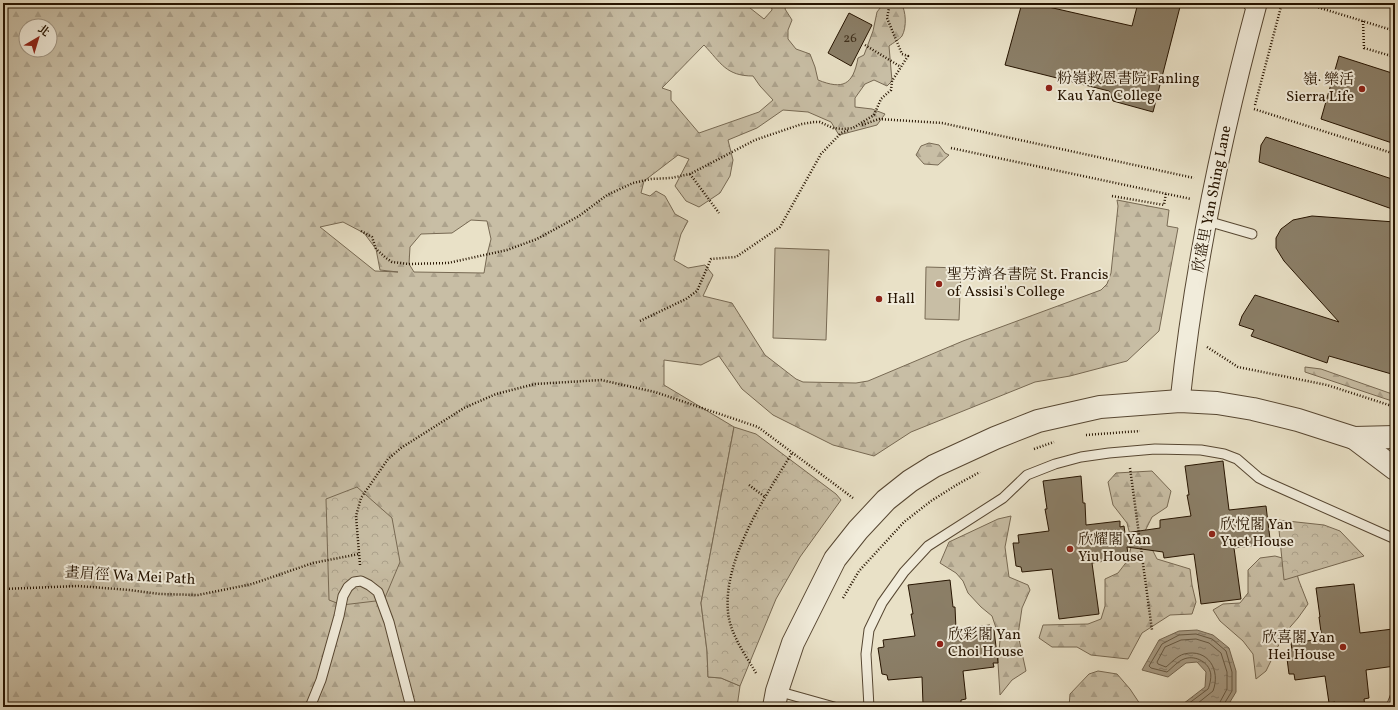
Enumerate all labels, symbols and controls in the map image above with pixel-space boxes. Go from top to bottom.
north arrow [18,18,58,58]
text: 北 [34,22,52,41]
house number: 26 [843,30,857,48]
place label: 粉嶺救恩書院 Fanling Kau Yan College [1057,69,1200,107]
place label: 嶺· 樂活 Sierra Life [1286,70,1354,108]
marker: 粉嶺救恩書院 Fanling Kau Yan College [1044,83,1054,93]
marker: 嶺· 樂活 Sierra Life [1357,84,1367,94]
street label: 欣盛里 Yan Shing Lane [1188,124,1238,274]
place label: 聖芳濟各書院 St. Francis of Assisi's College [947,265,1108,303]
marker: 聖芳濟各書院 St. Francis of Assisi's College [934,279,944,289]
place label: Hall [887,289,915,310]
marker: Hall [874,294,884,304]
place label: 欣悅閣 Yan Yuet House [1220,515,1294,553]
marker: 欣悅閣 Yan Yuet House [1207,529,1217,539]
place label: 欣耀閣 Yan Yiu House [1078,530,1151,568]
marker: 欣耀閣 Yan Yiu House [1065,544,1075,554]
street label: 畫眉徑 Wa Mei Path [64,563,196,591]
place label: 欣彩閣 Yan Choi House [948,625,1024,663]
place label: 欣喜閣 Yan Hei House [1262,628,1335,666]
marker: 欣彩閣 Yan Choi House [935,639,945,649]
marker: 欣喜閣 Yan Hei House [1338,642,1348,652]

